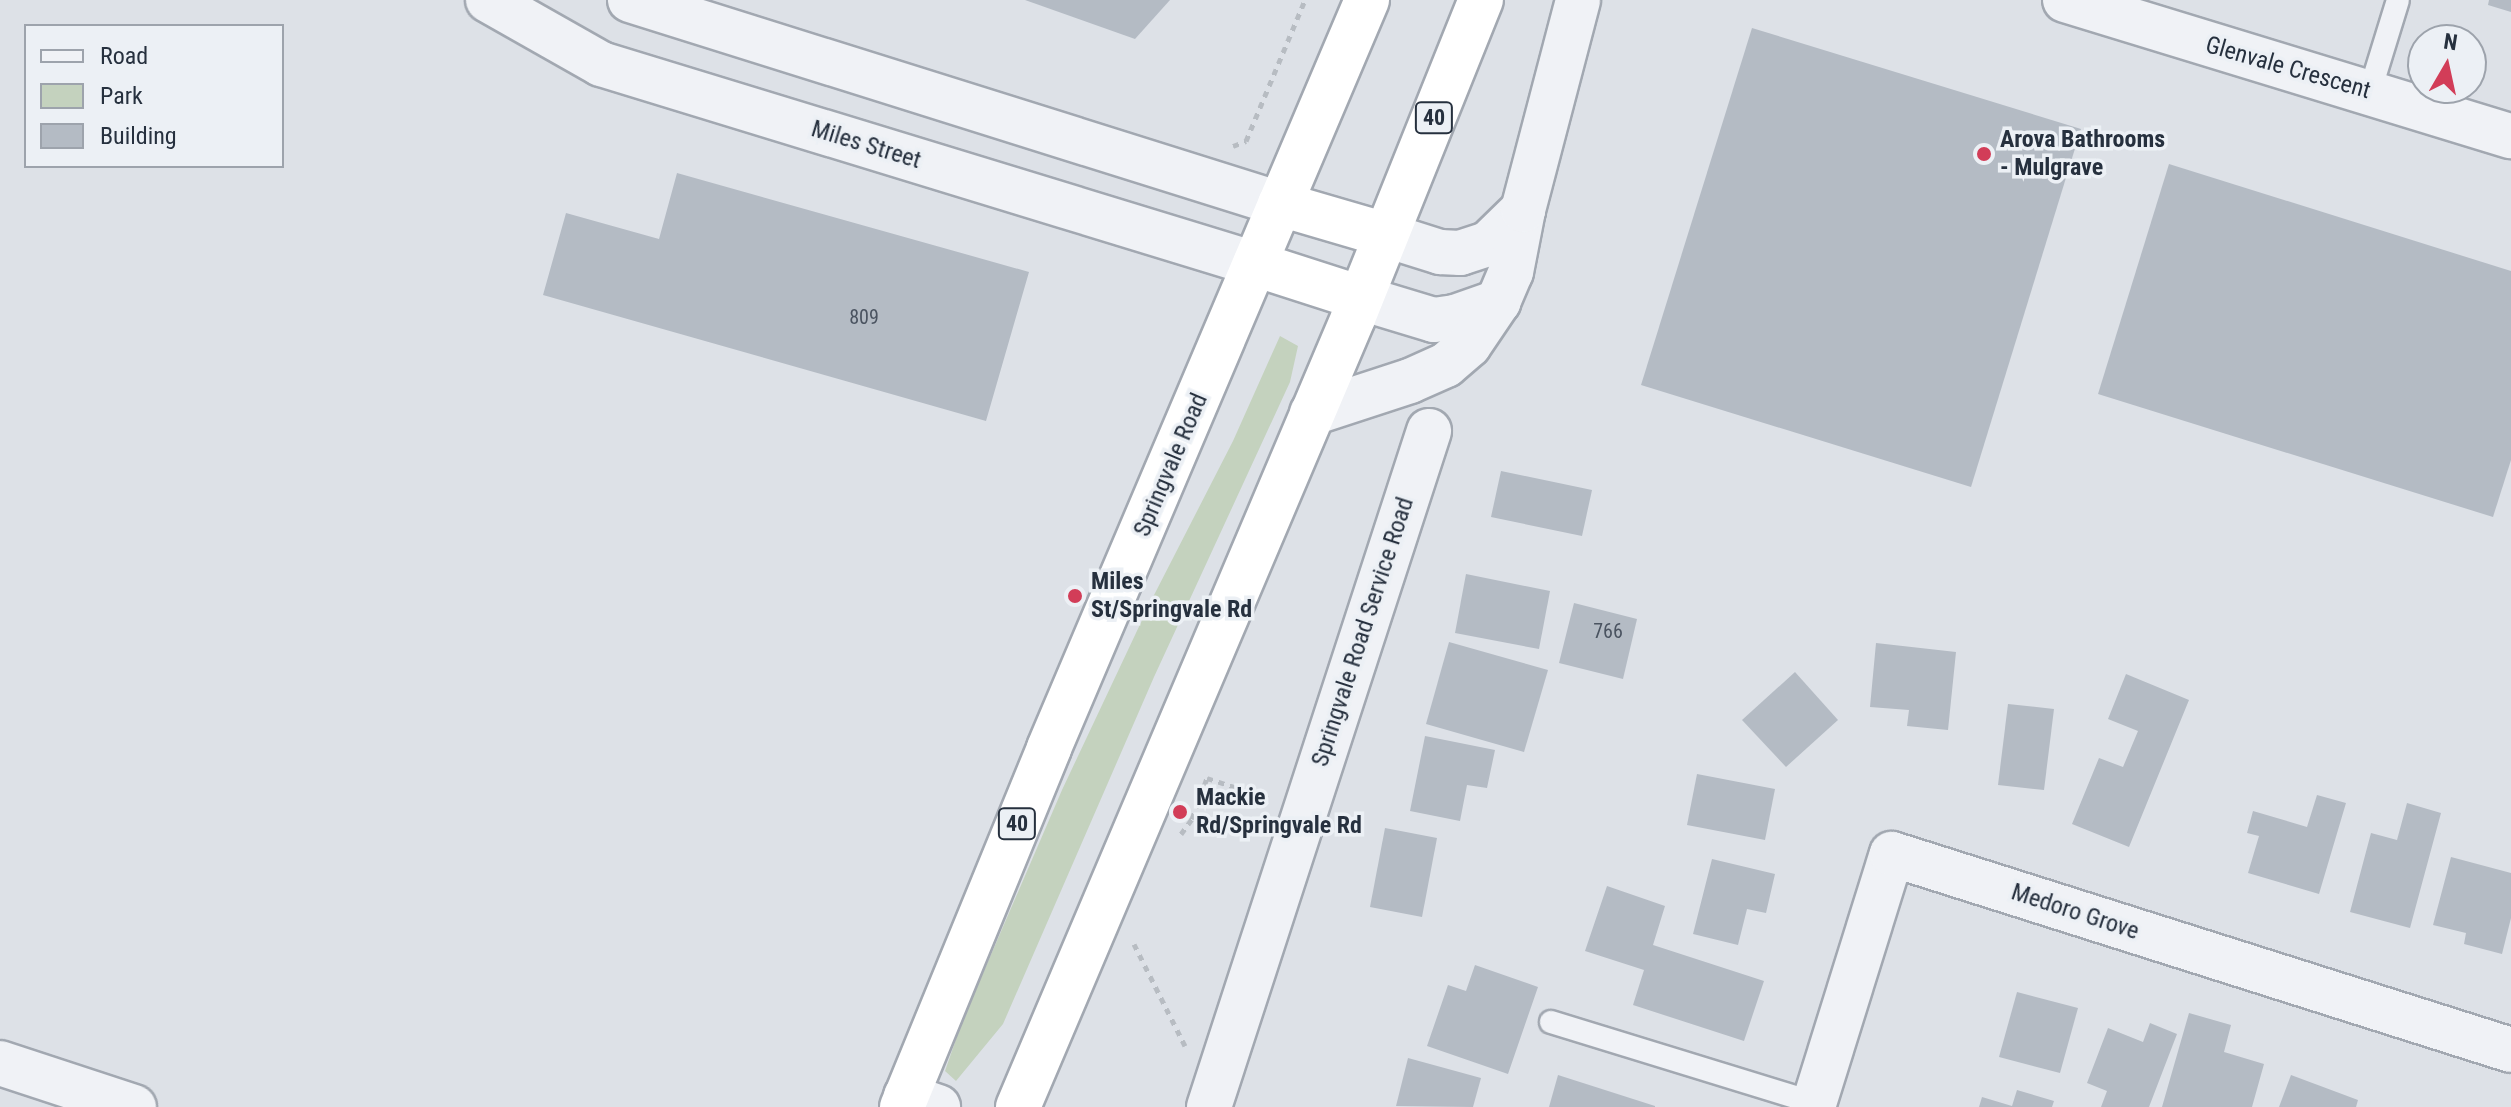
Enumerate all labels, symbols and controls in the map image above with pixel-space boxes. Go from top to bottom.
legend [24,24,284,168]
north arrow [2407,24,2487,104]
text: N [2442,28,2459,55]
street label: Glenvale Crescent [2202,31,2374,105]
text: Road [100,42,148,70]
text: Park [100,82,143,110]
road number: 40 [1414,100,1454,136]
street label: Miles Street [808,115,924,175]
text: Building [100,122,177,150]
place label: Arova Bathrooms - Mulgrave [2000,126,2165,182]
marker: Arova Bathrooms - Mulgrave [1975,145,1993,163]
house number: 809 [849,305,879,329]
street label: Springvale Road [1128,389,1214,541]
street label: Springvale Road Service Road [1306,494,1420,770]
place label: Miles St/Springvale Rd [1091,568,1252,624]
marker: Miles St/Springvale Rd [1066,587,1084,605]
house number: 766 [1593,619,1623,643]
place label: Mackie Rd/Springvale Rd [1196,784,1362,840]
marker: Mackie Rd/Springvale Rd [1171,803,1189,821]
road number: 40 [997,806,1037,842]
street label: Medoro Grove [2008,878,2142,946]

